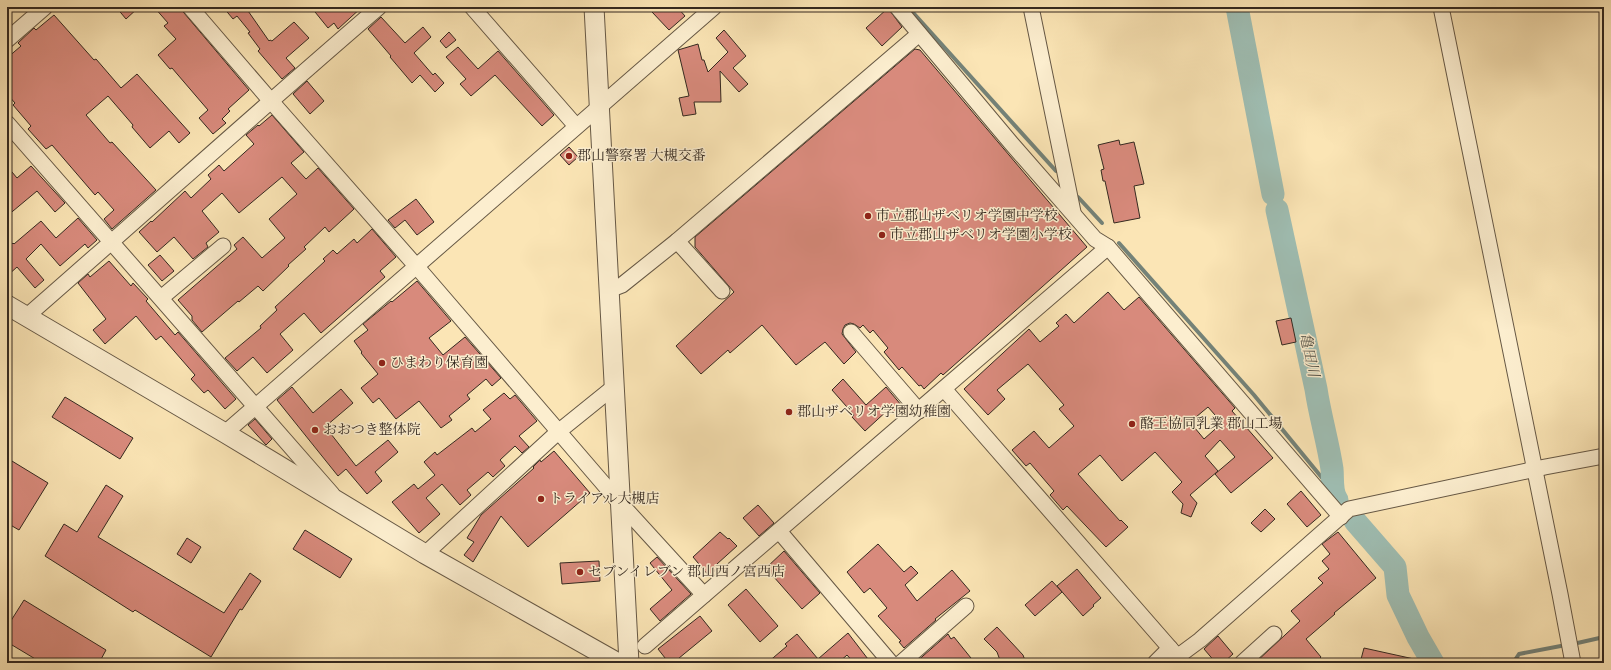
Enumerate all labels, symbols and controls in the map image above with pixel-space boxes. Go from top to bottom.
place label: 郡山警察署 大槻交番 [577,147,706,166]
marker: 郡山警察署 大槻交番 [564,151,574,161]
place label: 市立郡山ザベリオ学園中学校 [876,207,1058,226]
marker: 市立郡山ザベリオ学園中学校 [863,211,873,221]
place label: 市立郡山ザベリオ学園小学校 [890,226,1072,245]
marker: 市立郡山ザベリオ学園小学校 [877,230,887,240]
water label: 亀田川 [1293,331,1323,381]
place label: ひまわり保育園 [390,354,488,373]
marker: ひまわり保育園 [377,358,387,368]
place label: 郡山ザベリオ学園幼稚園 [797,403,951,422]
marker: 郡山ザベリオ学園幼稚園 [784,407,794,417]
place label: 酪王協同乳業 郡山工場 [1140,415,1283,434]
marker: 酪王協同乳業 郡山工場 [1127,419,1137,429]
place label: おおつき整体院 [323,421,421,440]
marker: おおつき整体院 [310,425,320,435]
place label: トライアル大槻店 [549,490,660,509]
marker: トライアル大槻店 [536,494,546,504]
place label: セブンイレブン 郡山西ノ宮西店 [588,563,785,582]
marker: セブンイレブン 郡山西ノ宮西店 [575,567,585,577]

